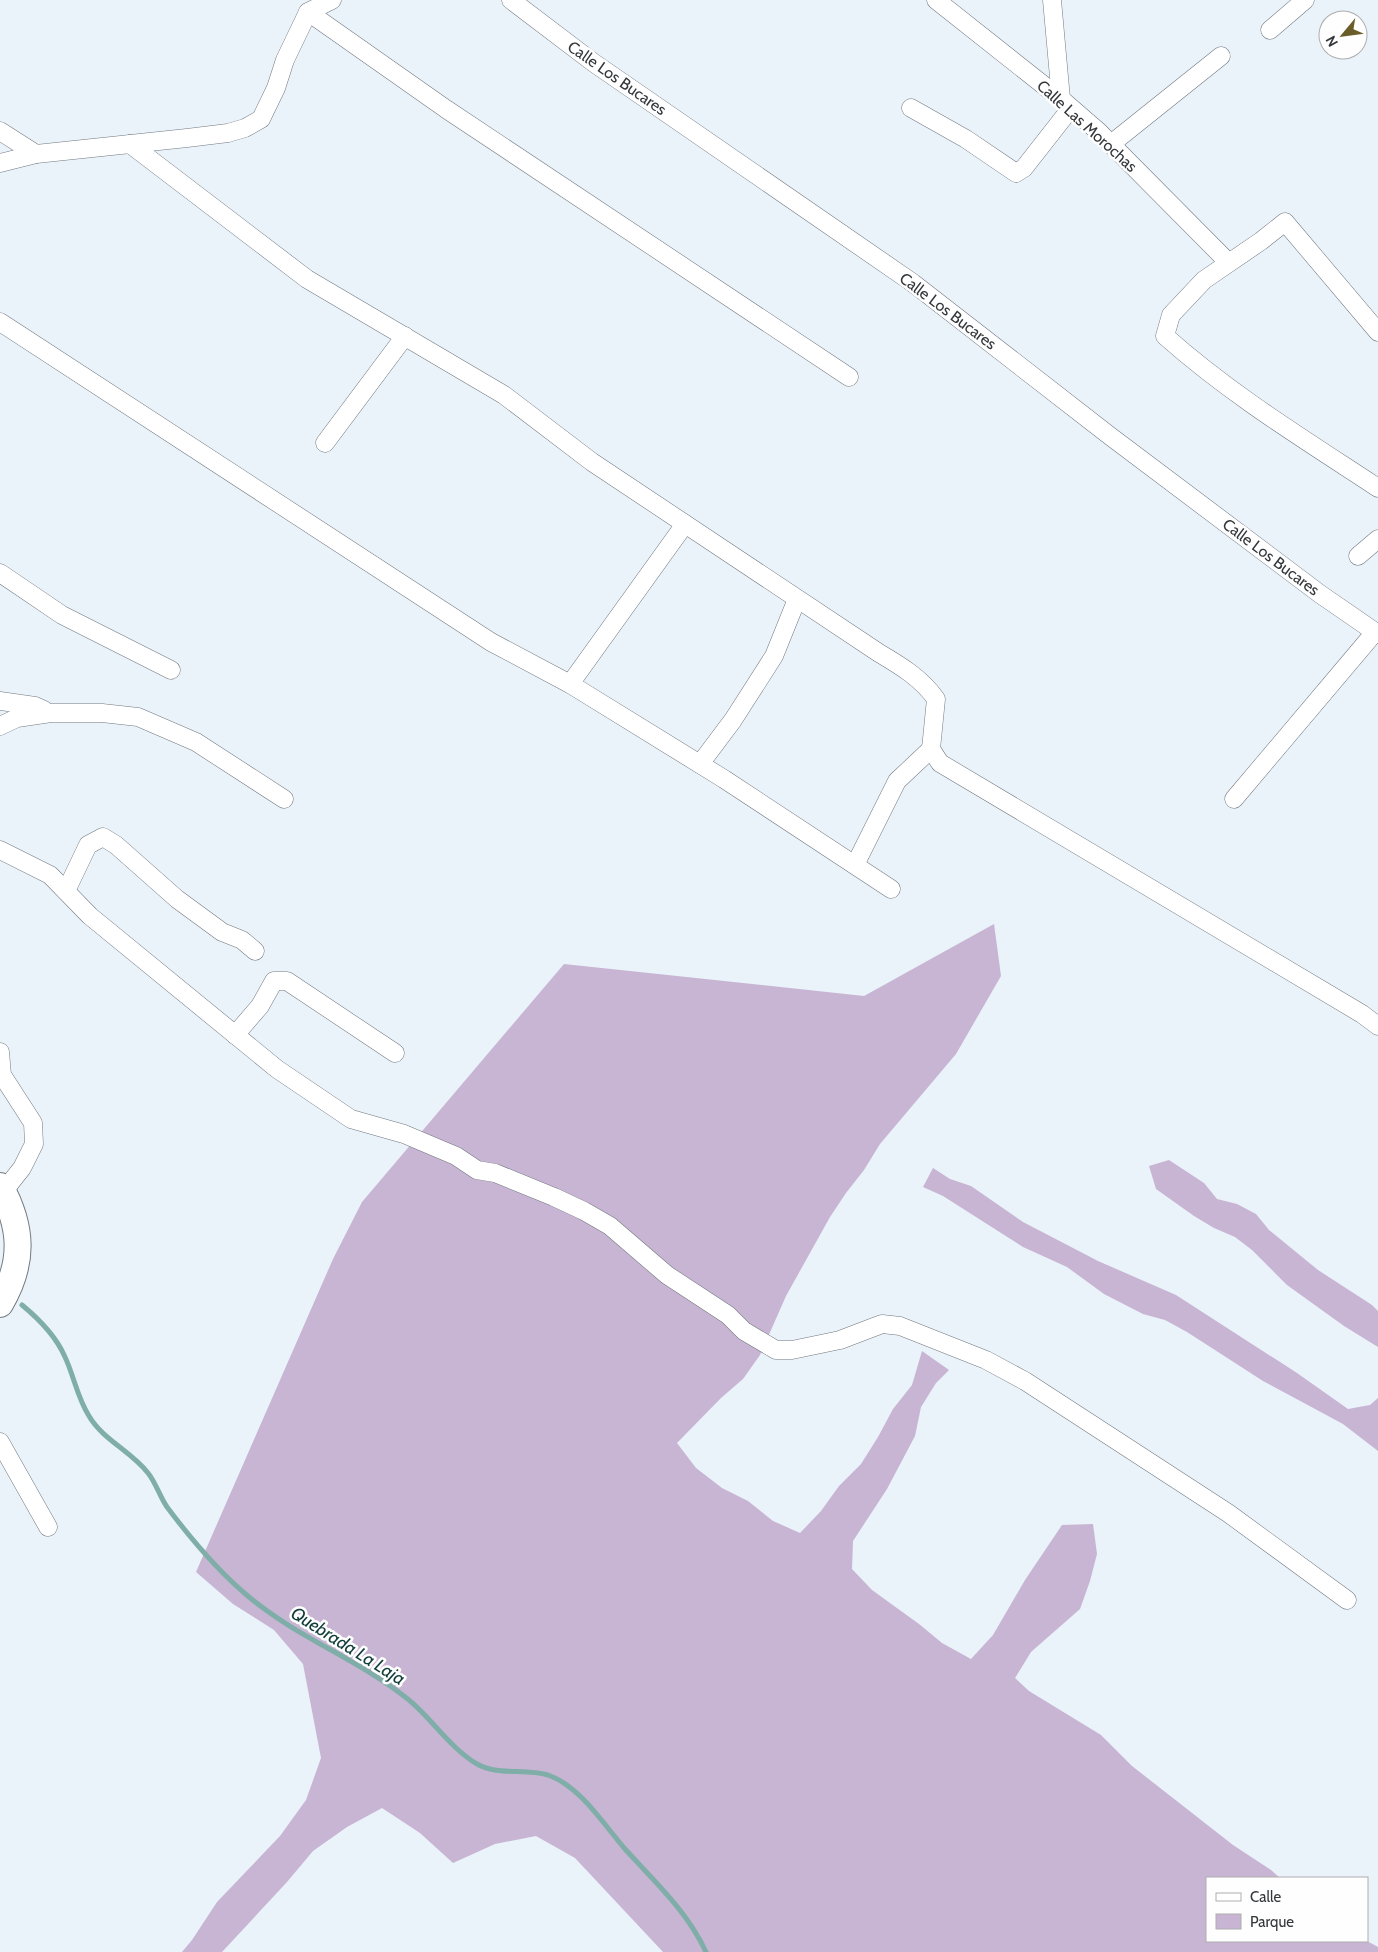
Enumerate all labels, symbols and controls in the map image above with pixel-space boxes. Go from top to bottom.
north arrow [1318,10,1368,60]
text: N [1321,33,1342,50]
street label: Calle Los Bucares [564,37,670,119]
street label: Calle Las Morochas [1033,76,1141,176]
street label: Calle Los Bucares [896,268,1000,354]
street label: Calle Los Bucares [1219,514,1323,600]
water label: Quebrada La Laja [287,1602,409,1690]
legend [1206,1877,1368,1942]
text: Calle [1250,1888,1281,1906]
text: Parque [1250,1913,1294,1931]

